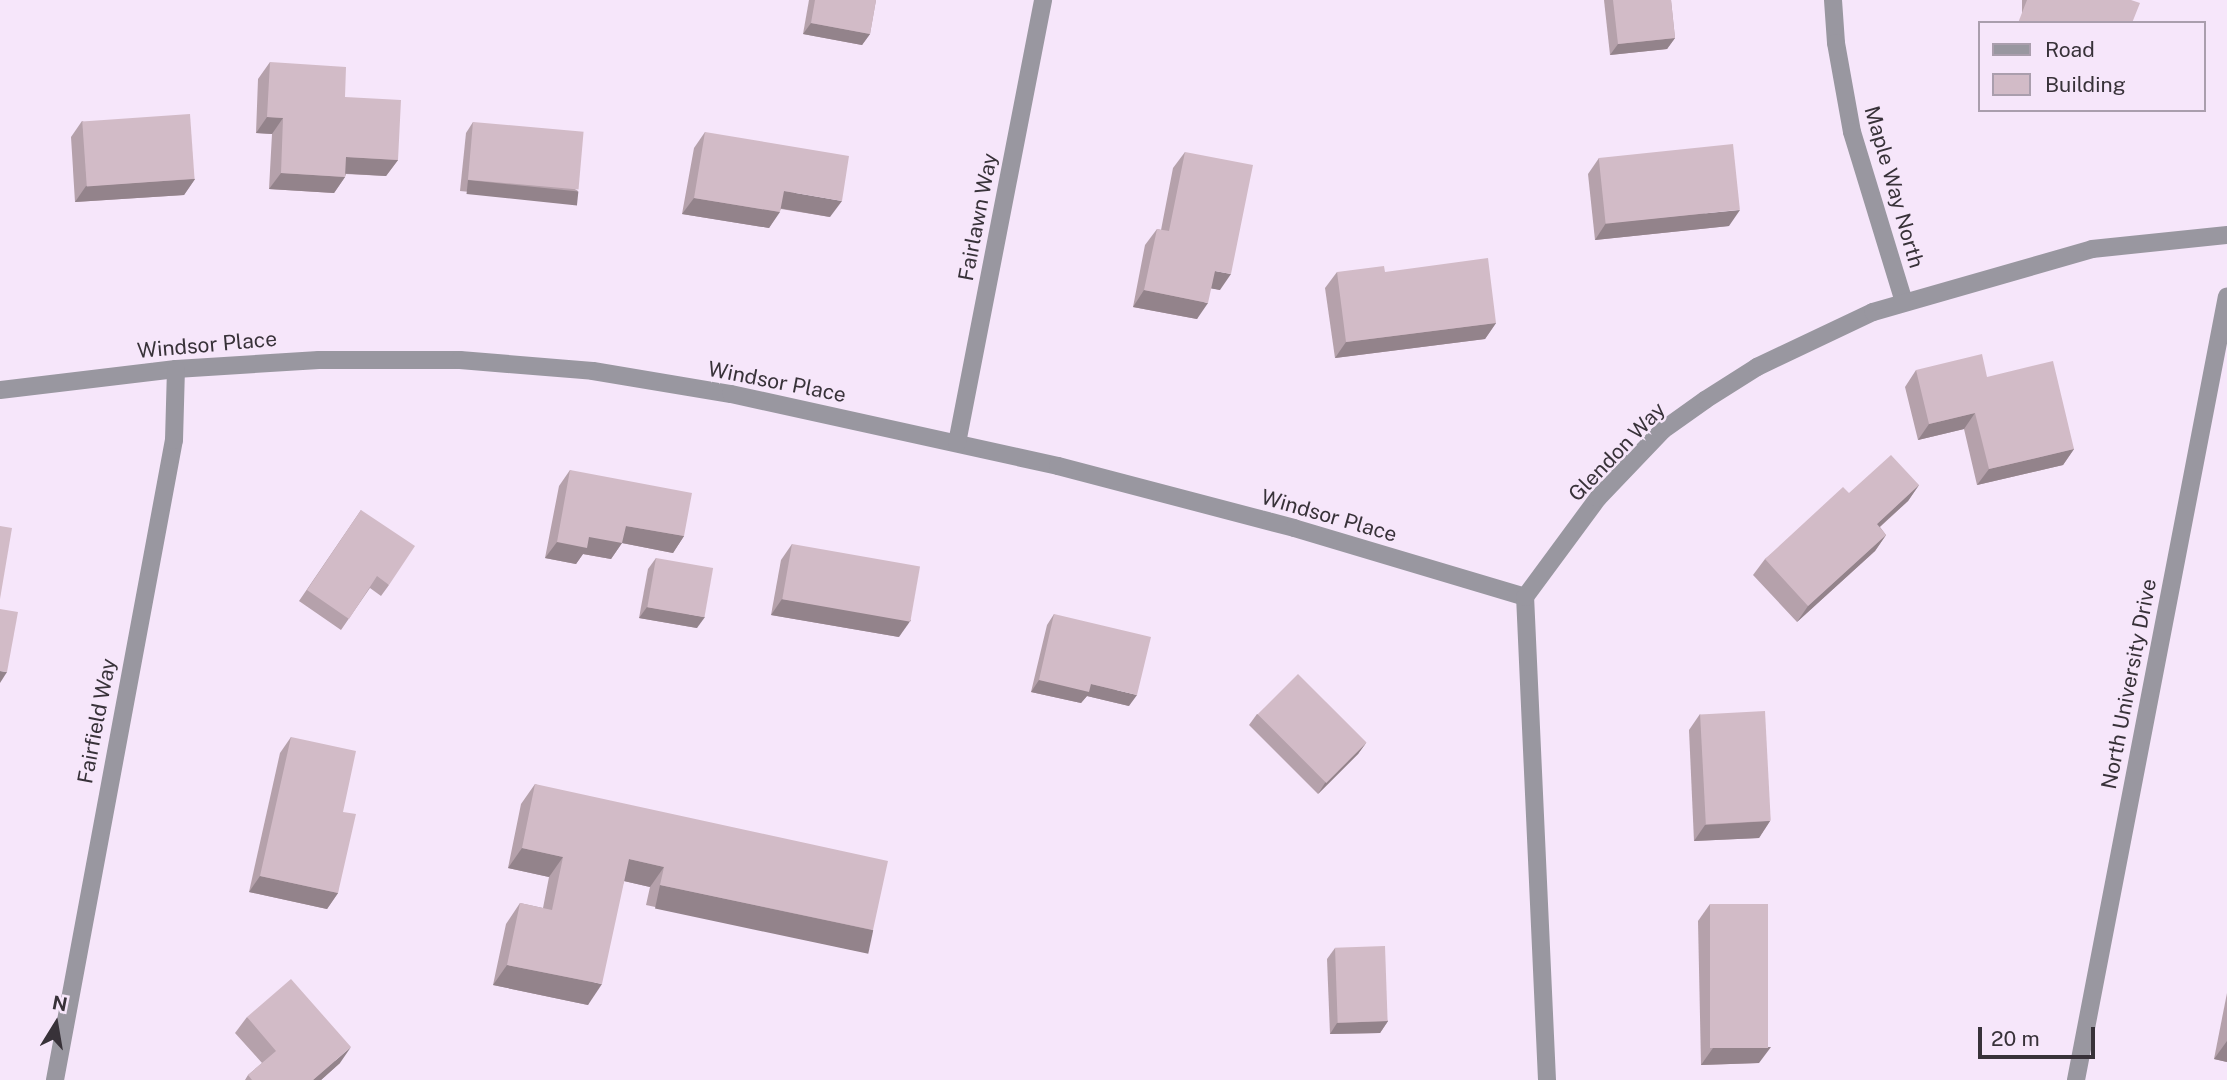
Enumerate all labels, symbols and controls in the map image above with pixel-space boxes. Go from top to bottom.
legend [1979,21,2206,112]
text: Road [2045,37,2095,62]
text: Building [2045,72,2126,97]
street label: Maple Way North [1859,103,1929,271]
street label: Fairlawn Way [953,151,1003,283]
street label: Windsor Place [136,326,278,364]
street label: Windsor Place [706,356,848,408]
street label: Glendon Way [1563,397,1671,507]
street label: Windsor Place [1258,485,1400,547]
street label: North University Drive [2096,577,2162,791]
street label: Fairfield Way [72,656,122,786]
north arrow [21,989,91,1059]
text: N [51,991,69,1016]
scale bar [1982,1014,2099,1058]
text: 20 m [1991,1026,2040,1051]

